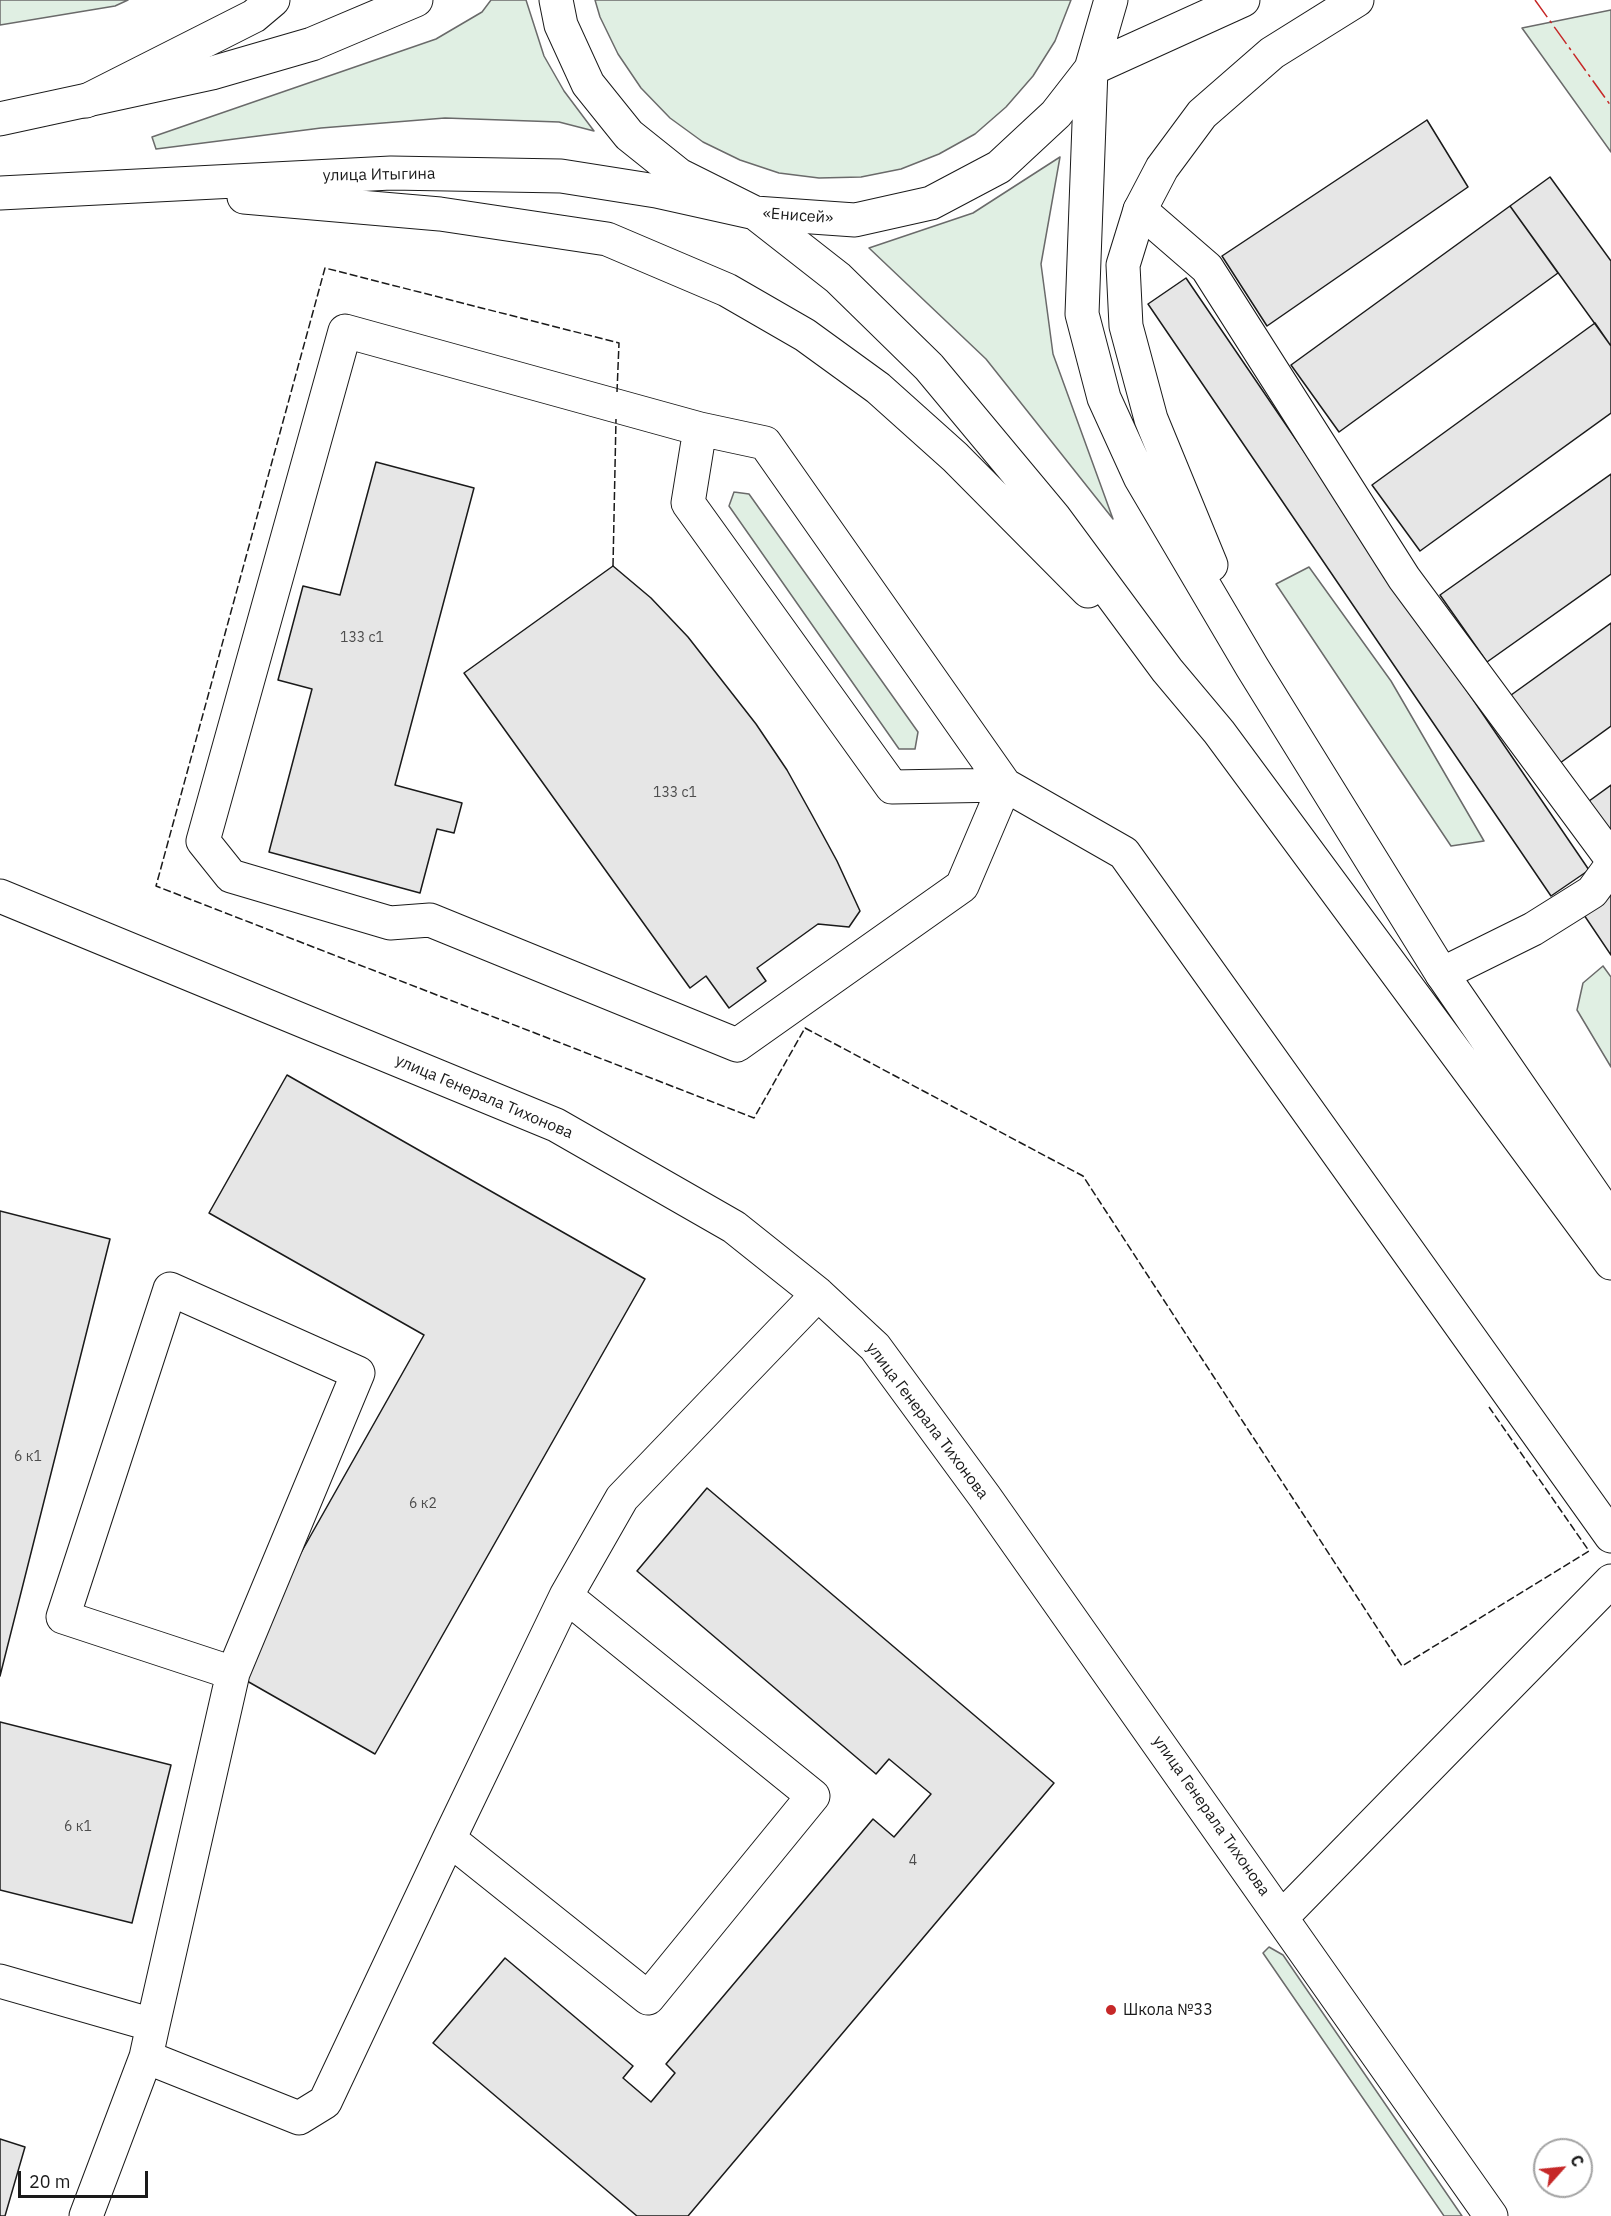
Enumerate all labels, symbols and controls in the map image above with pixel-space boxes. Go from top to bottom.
street label: улица Итыгина [322,164,436,186]
street label: «Енисей» [762,204,834,228]
house number: 133 с1 [340,630,384,646]
house number: 133 с1 [653,785,697,801]
street label: улица Генерала Тихонова [392,1051,576,1143]
street label: улица Генерала Тихонова [862,1339,992,1503]
house number: 6 к1 [14,1449,42,1465]
house number: 6 к2 [409,1496,437,1512]
street label: улица Генерала Тихонова [1148,1732,1274,1900]
house number: 6 к1 [64,1819,92,1835]
house number: 4 [909,1853,917,1869]
place label: Школа №33 [1123,2000,1213,2020]
marker: Школа №33 [1104,2003,1118,2017]
north arrow [1533,2138,1593,2198]
text: С [1566,2152,1589,2170]
scale bar [21,2159,152,2197]
text: 20 m [29,2170,71,2193]

